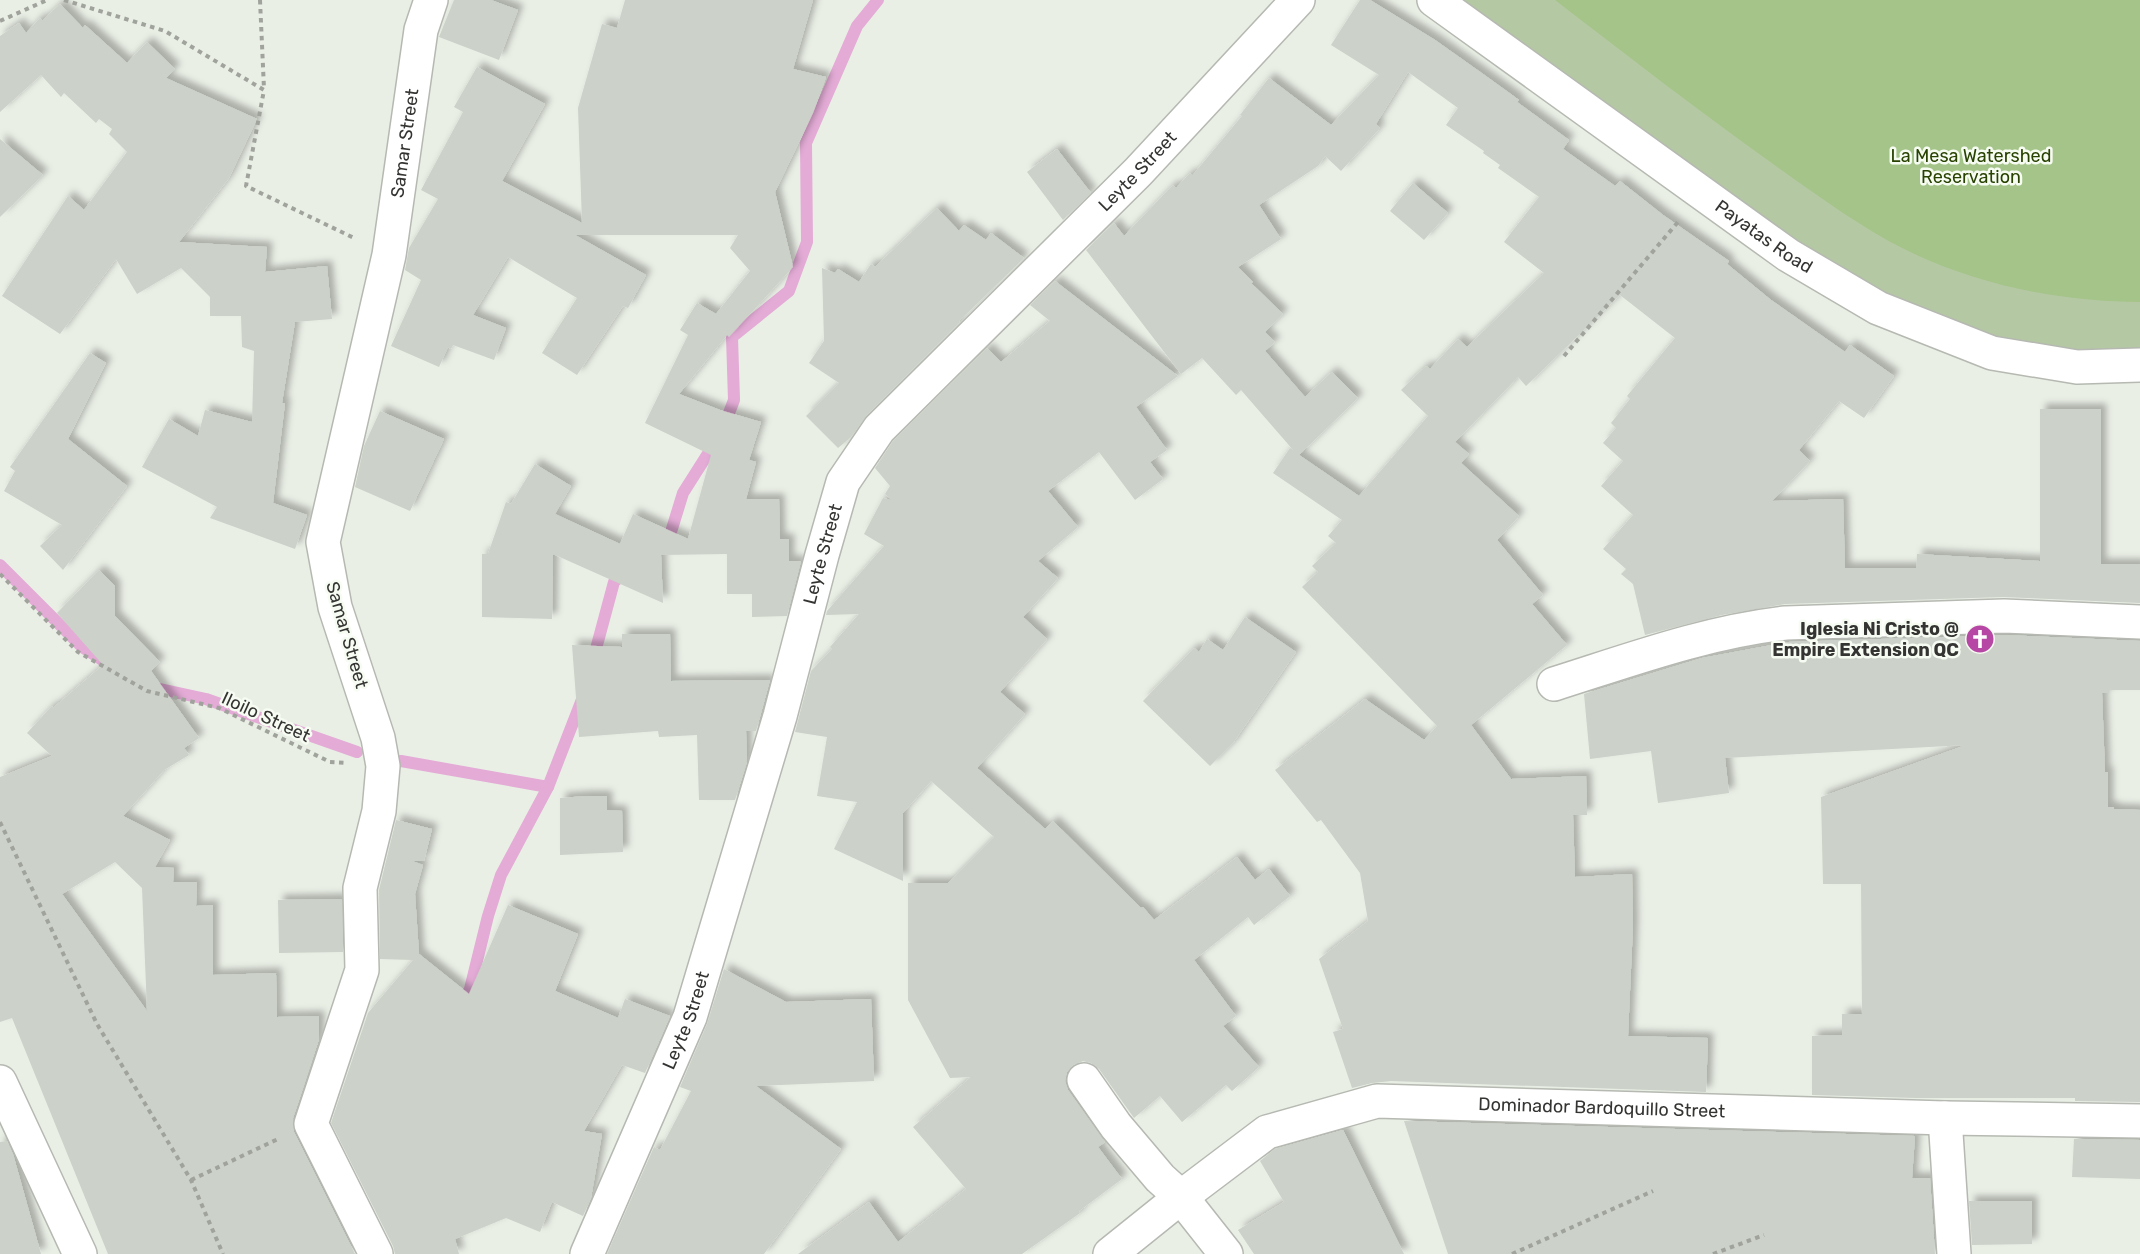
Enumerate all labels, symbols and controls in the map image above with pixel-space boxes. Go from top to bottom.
street label: Samar Street [386,87,424,199]
street label: Leyte Street [1094,127,1181,216]
park label: La Mesa Watershed Reservation [1891,145,2051,188]
street label: Payatas Road [1711,195,1817,278]
street label: Leyte Street [799,501,847,607]
street label: Samar Street [321,579,373,691]
place label: Iglesia Ni Cristo @ Empire Extension QC [1772,618,1959,661]
church icon: Iglesia Ni Cristo @ Empire Extension QC [1964,623,1996,655]
street label: Iloilo Street [218,687,314,747]
street label: Leyte Street [658,969,714,1073]
street label: Dominador Bardoquillo Street [1478,1093,1726,1122]

